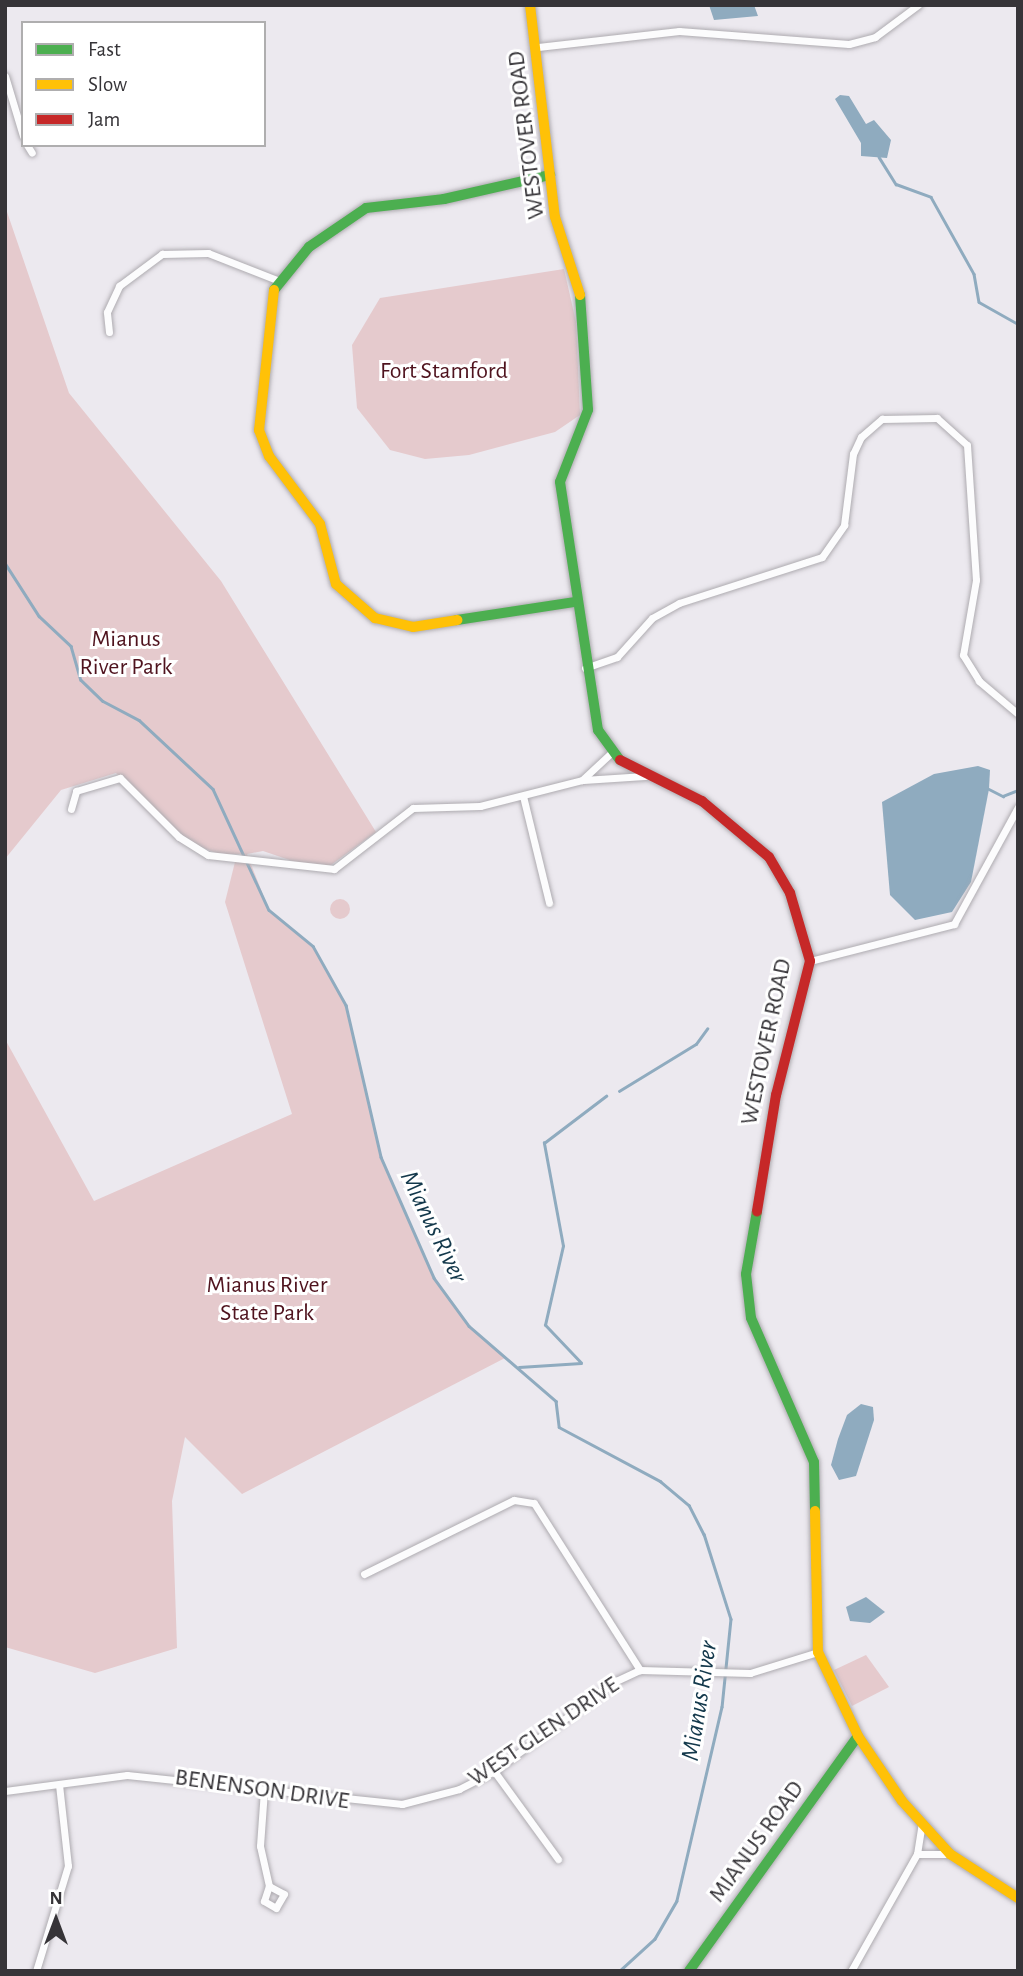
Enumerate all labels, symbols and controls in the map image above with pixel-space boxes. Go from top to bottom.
legend [21,21,266,147]
text: Fast [88,39,121,60]
street label: WESTOVER ROAD [502,49,552,221]
text: Slow [88,74,127,95]
text: Jam [88,109,120,130]
park label: Fort Stamford [380,358,508,386]
park label: Mianus River Park [79,626,173,682]
street label: WESTOVER ROAD [735,956,799,1128]
water label: Mianus River [392,1166,474,1288]
park label: Mianus River State Park [207,1272,327,1328]
water label: Mianus River [675,1639,725,1763]
street label: WEST GLEN DRIVE [463,1671,625,1793]
street label: BENENSON DRIVE [173,1764,351,1816]
street label: MIANUS ROAD [703,1776,811,1908]
north arrow [21,1885,91,1955]
text: N [49,1889,63,1908]

